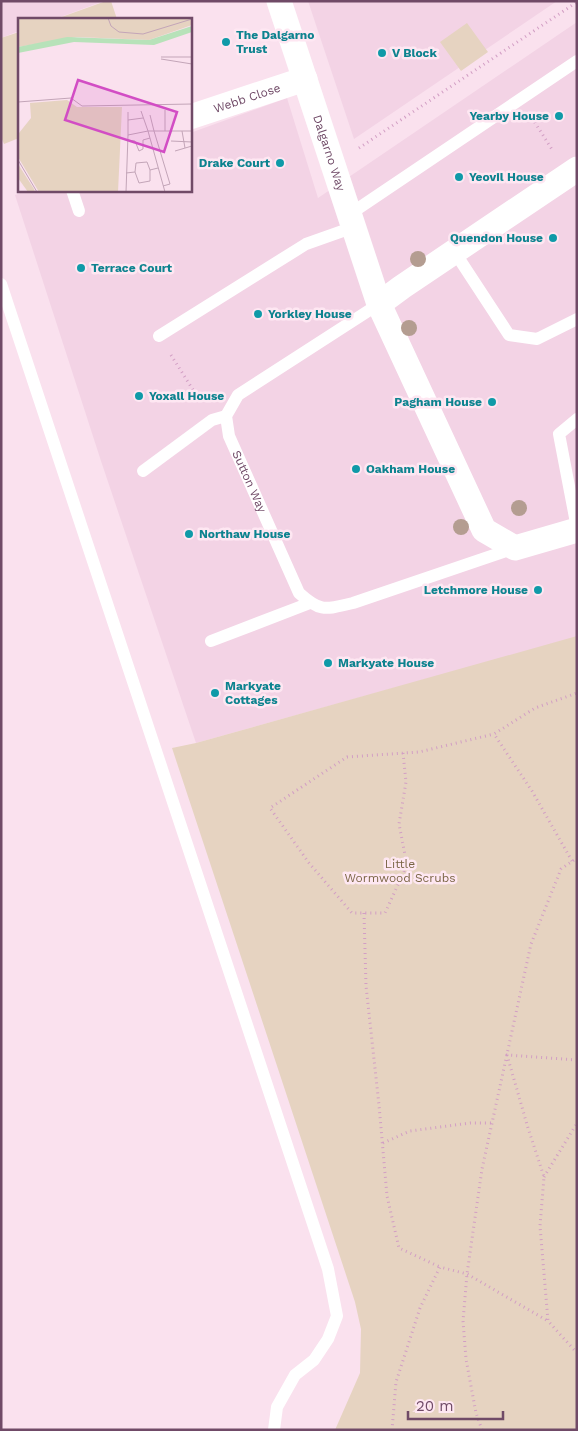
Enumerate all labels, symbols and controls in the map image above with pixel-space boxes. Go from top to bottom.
inset map [18,18,191,191]
place label: The Dalgarno Trust [236,28,314,56]
marker: The Dalgarno Trust [220,36,232,48]
place label: V Block [392,46,437,60]
marker: V Block [376,47,388,59]
street label: Webb Close [212,81,282,116]
place label: Yearby House [469,109,549,123]
marker: Yearby House [553,110,565,122]
street label: Dalgarno Way [310,113,348,194]
place label: Drake Court [199,156,271,170]
marker: Drake Court [274,157,286,169]
place label: Yeovil House [469,170,544,184]
marker: Yeovil House [453,171,465,183]
place label: Quendon House [450,231,543,245]
marker: Quendon House [547,232,559,244]
place label: Terrace Court [91,261,173,275]
marker: Terrace Court [75,262,87,274]
place label: Yorkley House [268,307,352,321]
marker: Yorkley House [252,308,264,320]
place label: Yoxall House [149,389,224,403]
marker: Yoxall House [133,390,145,402]
place label: Pagham House [394,395,482,409]
marker: Pagham House [486,396,498,408]
street label: Sutton Way [229,448,270,515]
place label: Oakham House [366,462,455,476]
marker: Oakham House [350,463,362,475]
place label: Northaw House [199,527,290,541]
marker: Northaw House [183,528,195,540]
place label: Letchmore House [424,583,528,597]
marker: Letchmore House [532,584,544,596]
place label: Markyate House [338,656,434,670]
marker: Markyate House [322,657,334,669]
place label: Markyate Cottages [225,679,281,707]
marker: Markyate Cottages [209,687,221,699]
park label: Little Wormwood Scrubs [345,857,455,885]
scale bar [408,1388,503,1420]
text: 20 m [416,1397,454,1415]

